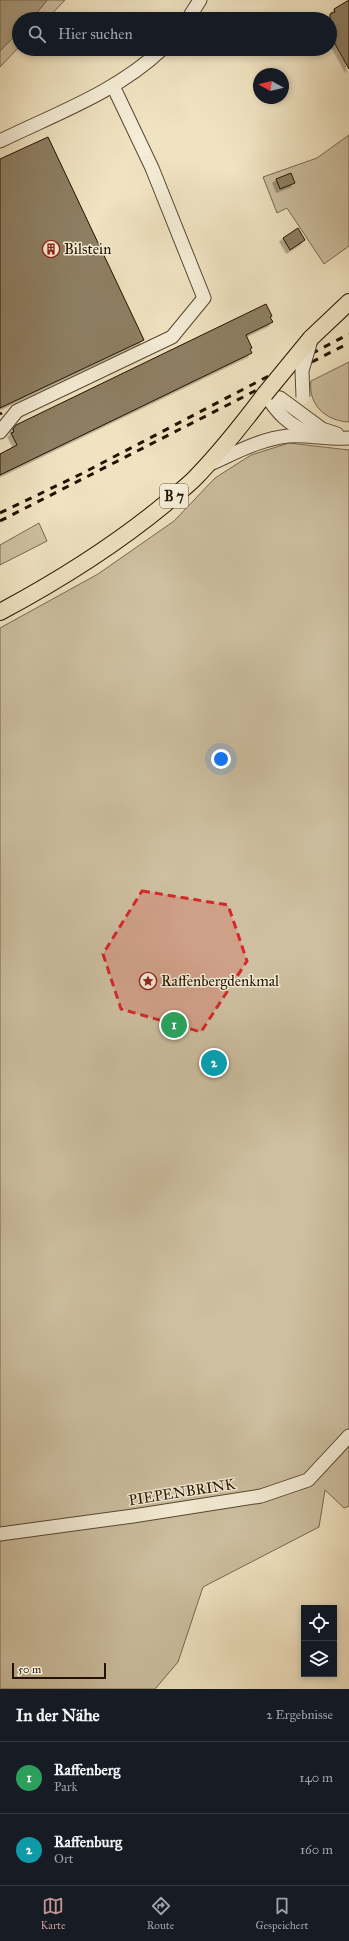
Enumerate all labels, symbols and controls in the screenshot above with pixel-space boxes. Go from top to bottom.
search box [12,12,337,56]
icon: search [26,23,48,45]
text: Hier suchen [58,25,133,43]
north arrow [253,68,289,104]
building icon: Bilstein [41,239,61,259]
place label: Bilstein [64,240,111,258]
road number: B 7 [160,484,188,508]
your location [211,749,231,769]
place icon: Raffenbergdenkmal [138,971,158,991]
place label: Raffenbergdenkmal [161,972,280,990]
pin: 1 [161,1010,187,1040]
pin: 2 [201,1048,227,1078]
street label: PIEPENBRINK [127,1475,237,1509]
map controls [301,1605,337,1677]
button: locate [301,1605,337,1641]
button: layers [301,1641,337,1677]
scale bar [12,1661,106,1680]
text: 50 m [18,1663,41,1676]
text: In der Nähe [16,1705,100,1726]
text: 2 Ergebnisse [266,1707,333,1723]
text: Raffenberg [54,1761,120,1779]
text: 1 [26,1770,32,1786]
text: 140 m [299,1770,333,1786]
text: Park [54,1779,78,1795]
text: Raffenburg [54,1833,122,1851]
text: 2 [26,1842,32,1858]
text: 160 m [300,1842,333,1858]
text: Ort [54,1851,73,1867]
tab: Karte [41,1895,66,1932]
tab: Route [147,1895,174,1932]
tab: Gespeichert [255,1895,308,1932]

